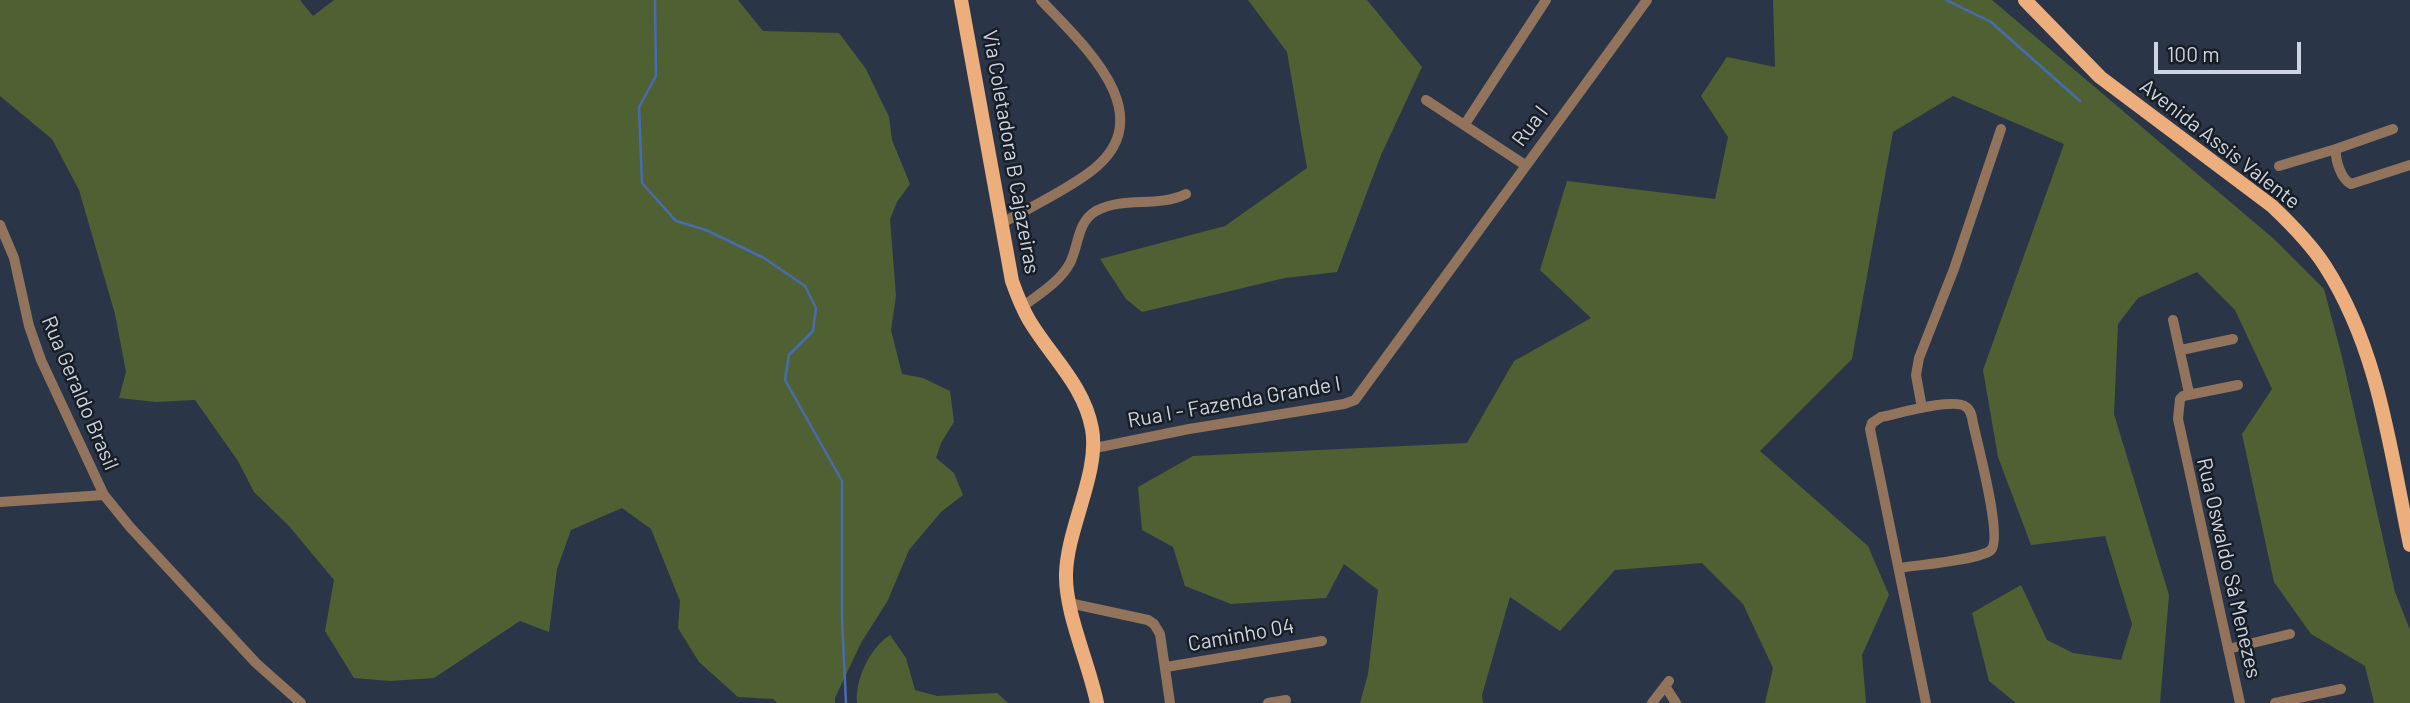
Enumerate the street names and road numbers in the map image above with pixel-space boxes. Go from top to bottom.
street label: Via Coletadora B Cajazeiras [977,28,1045,276]
street label: Avenida Assis Valente [2135,74,2305,214]
street label: Rua I [1507,101,1553,151]
street label: Rua Geraldo Brasil [36,312,124,474]
street label: Rua I - Fazenda Grande I [1125,371,1343,433]
street label: Rua Oswaldo Sá Menezes [2191,455,2267,681]
street label: Caminho 04 [1186,613,1296,657]

